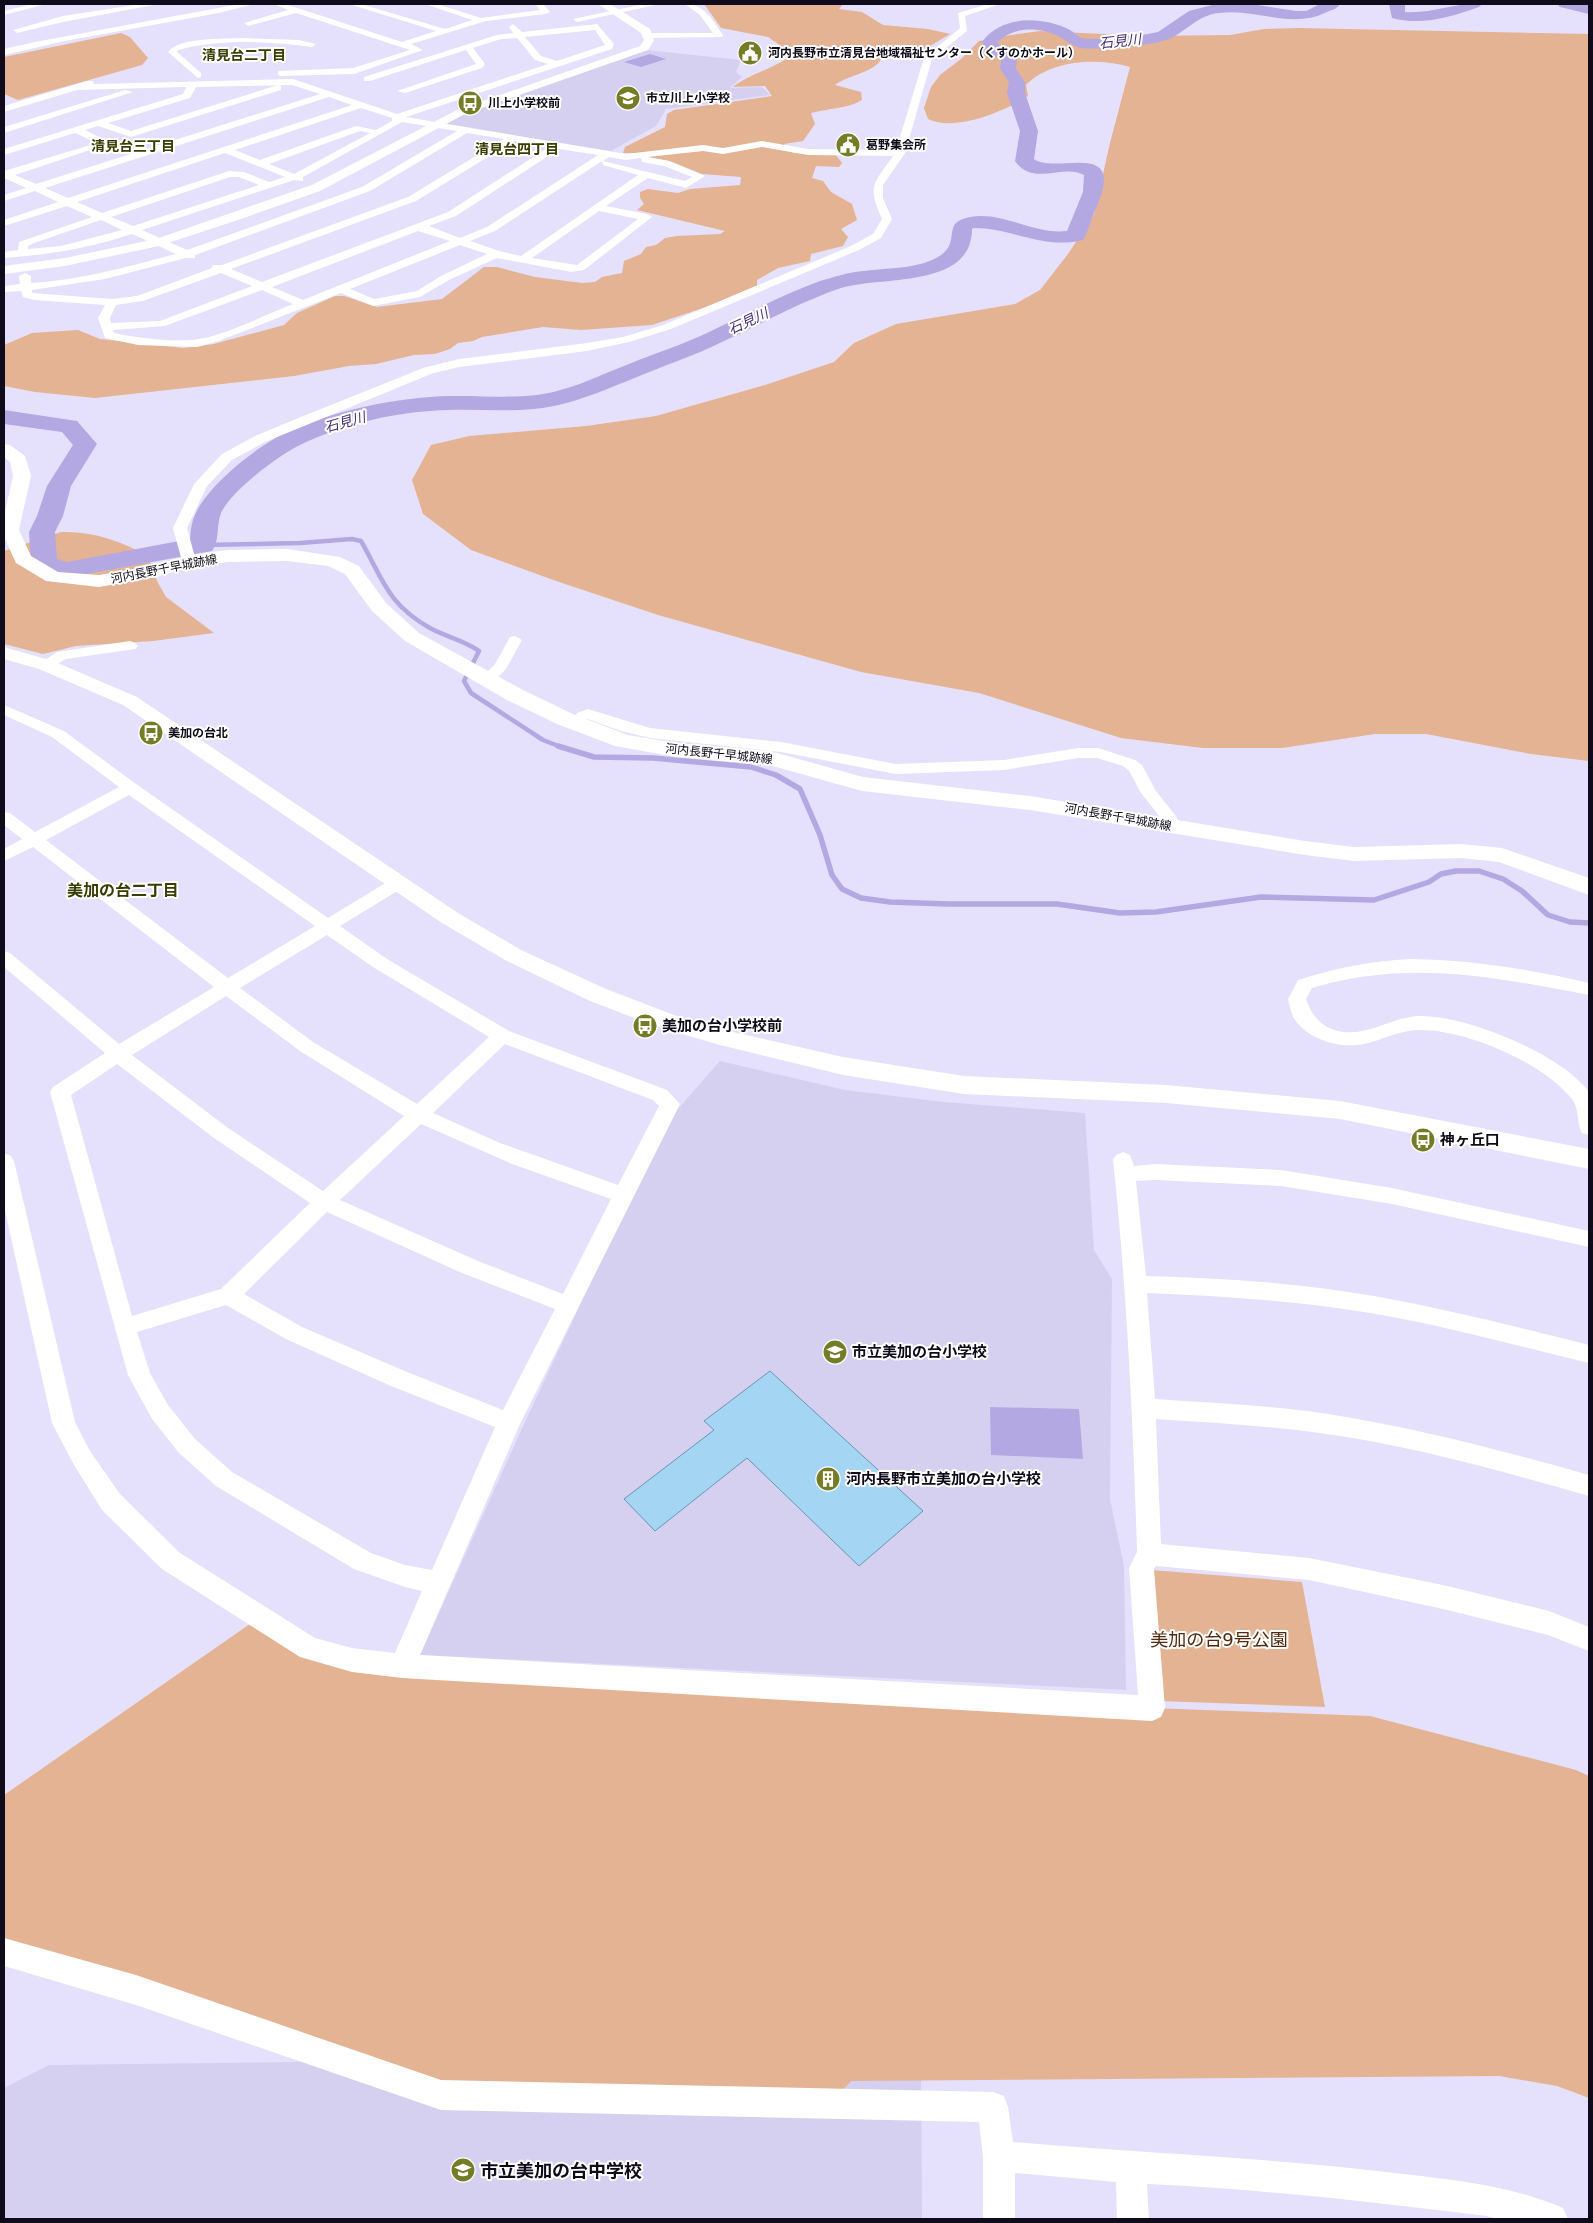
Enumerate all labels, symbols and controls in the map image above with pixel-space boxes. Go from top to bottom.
water label: 石見川 [1098,31,1144,51]
public building icon: 河内長野市立清見台地域福祉センター（くすのかホール） [737,40,763,66]
place label: 河内長野市立清見台地域福祉センター（くすのかホール） [768,46,1080,60]
district label: 清見台二丁目 [202,47,286,63]
school or university icon: 市立川上小学校 [615,85,641,111]
bus stop icon: 川上小学校前 [457,90,483,116]
place label: 市立川上小学校 [646,91,730,105]
place label: 川上小学校前 [488,96,560,110]
public building icon: 葛野集会所 [835,132,861,158]
district label: 清見台三丁目 [91,138,175,154]
place label: 葛野集会所 [866,138,926,152]
district label: 清見台四丁目 [475,141,559,157]
water label: 石見川 [726,304,772,337]
water label: 石見川 [323,408,369,435]
street label: 河内長野千早城跡線 [110,552,218,586]
bus stop icon: 美加の台北 [138,720,164,746]
place label: 美加の台北 [168,726,228,740]
street label: 河内長野千早城跡線 [665,741,773,767]
street label: 河内長野千早城跡線 [1064,801,1172,833]
district label: 美加の台二丁目 [67,881,179,900]
bus stop icon: 美加の台小学校前 [632,1013,658,1039]
place label: 美加の台小学校前 [662,1017,782,1035]
bus stop icon: 神ヶ丘口 [1410,1127,1436,1153]
place label: 神ヶ丘口 [1439,1131,1500,1149]
school or university icon: 市立美加の台小学校 [822,1339,848,1365]
place label: 市立美加の台小学校 [852,1343,987,1361]
building icon: 河内長野市立美加の台小学校 [815,1466,841,1492]
place label: 河内長野市立美加の台小学校 [846,1470,1041,1488]
park label: 美加の台9号公園 [1150,1629,1288,1650]
school or university icon: 市立美加の台中学校 [450,2157,476,2183]
place label: 市立美加の台中学校 [480,2160,642,2181]

